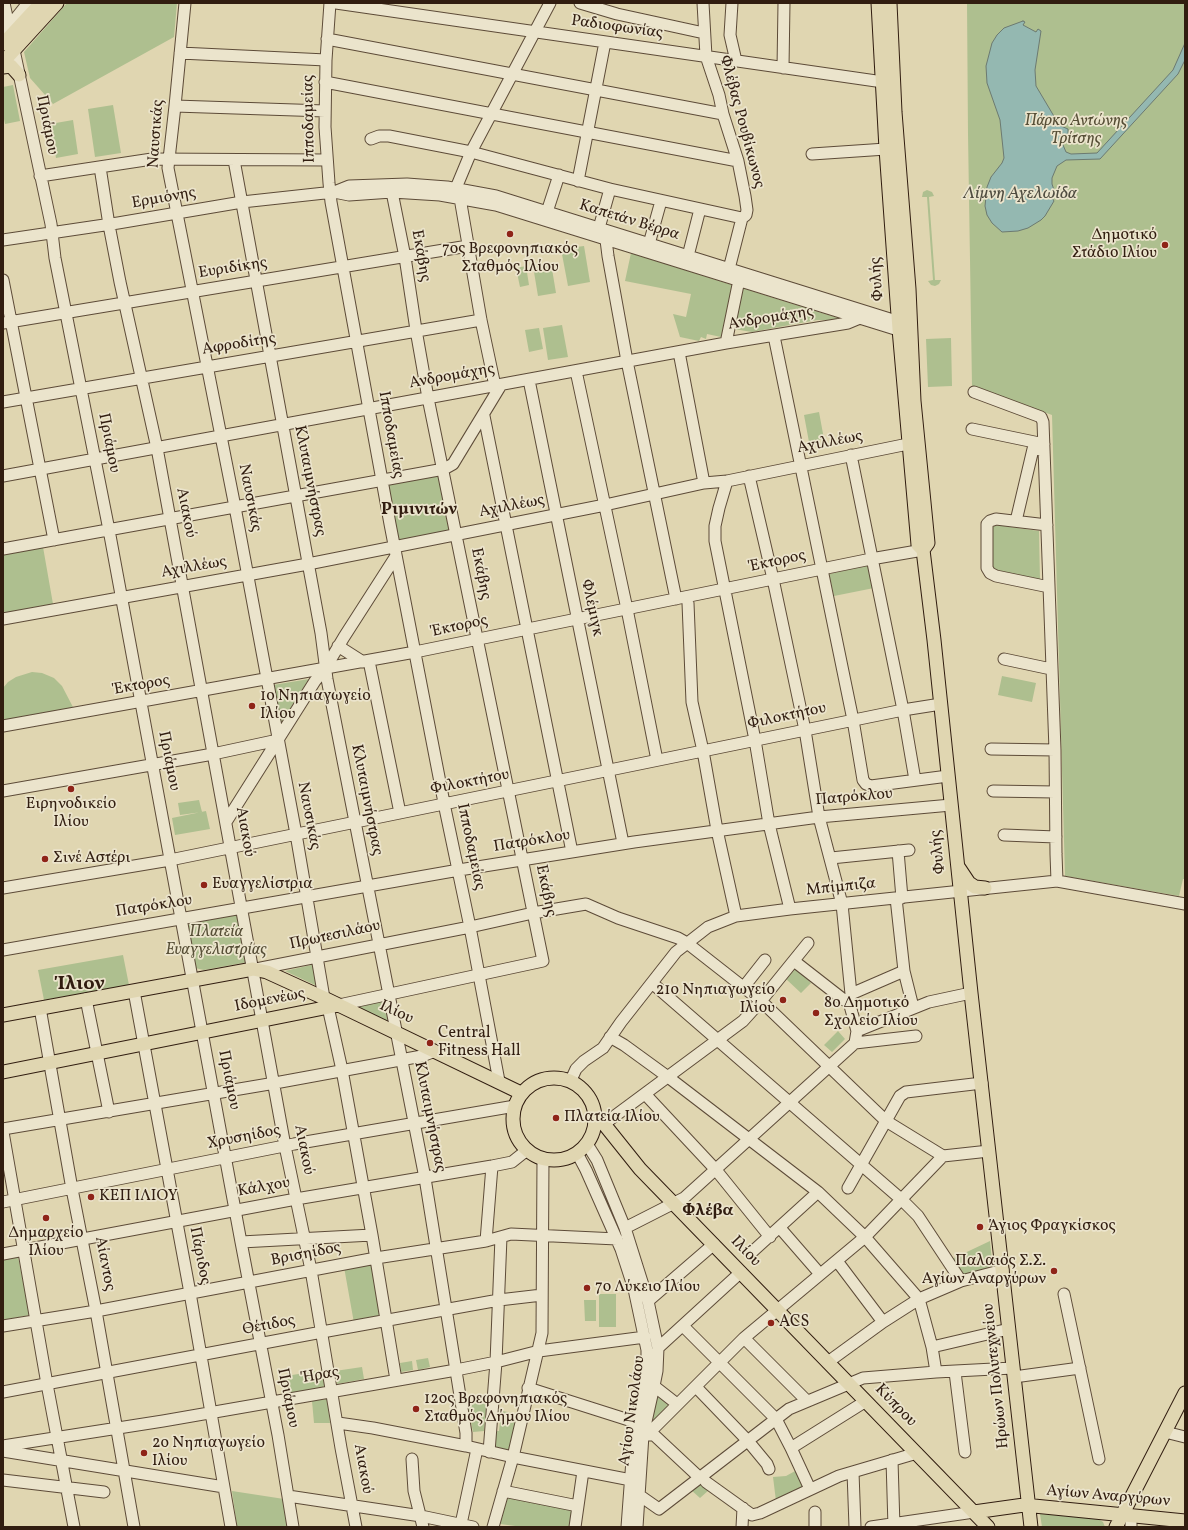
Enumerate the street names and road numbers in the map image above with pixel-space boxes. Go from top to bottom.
street label: Ραδιοφωνίας [570,12,664,44]
street label: Φλέβας Ρουβίκωνος [714,53,768,191]
street label: Ιπποδαμείας [300,75,320,163]
street label: Πριάμου [31,94,61,156]
street label: Ναυσικάς [145,99,169,169]
street label: Ερμιόνης [130,184,198,214]
street label: Καπετάν Βέρρα [576,197,682,245]
street label: Εκάβης [406,228,434,284]
street label: Ευριδίκης [197,254,269,284]
street label: Φυλής [867,256,889,302]
street label: Ανδρομάχης [727,303,815,335]
street label: Αφροδίτης [201,330,277,360]
street label: Ανδρομάχης [408,360,496,394]
street label: Ιπποδαμείας [373,390,407,480]
street label: Πριάμου [93,412,123,474]
street label: Κλυταιμνήστρας [289,424,329,538]
street label: Αχιλλέως [796,427,864,459]
street label: Ναυσικάς [233,462,265,534]
street label: Αιακού [171,486,199,540]
street label: Αχιλλέως [478,491,546,523]
street label: Εκάβης [466,546,494,602]
street label: Έκτορος [748,547,808,577]
street label: Αχιλλέως [160,553,228,583]
street label: Φλέμιγκ [576,578,606,638]
street label: Έκτορος [430,612,490,642]
street label: Έκτορος [113,672,171,700]
street label: Φιλοκτήτου [746,699,828,735]
street label: Πριάμου [153,730,183,792]
street label: Κλυταιμνήστρας [346,743,386,857]
street label: Φιλοκτήτου [429,766,511,800]
street label: Ναυσικάς [292,780,324,852]
street label: Πατρόκλου [815,785,893,811]
street label: Ιπποδαμείας [451,802,489,892]
street label: Αιακού [230,805,258,859]
street label: Πατρόκλου [492,826,572,858]
street label: Φυλής [927,829,951,875]
street label: Εκάβης [530,863,560,919]
street label: Μπίμπιζα [805,875,877,901]
street label: Πατρόκλου [114,891,194,923]
street label: Πρωτεσιλάου [288,917,382,955]
street label: Ιδομενέως [233,985,307,1017]
street label: Ιλίου [376,997,416,1029]
street label: Πριάμου [213,1049,243,1111]
street label: Κλυταιμνήστρας [409,1060,449,1174]
street label: Χρυσηίδος [206,1121,282,1155]
street label: Αιακού [289,1123,317,1177]
street label: Κάλχου [236,1174,292,1202]
street label: Πάριδος [184,1225,214,1287]
street label: Ιλίου [726,1233,764,1271]
street label: Αίαντος [89,1235,119,1293]
street label: Βρισηίδος [269,1239,343,1271]
street label: Ηρώων Πολυτεχνείου [980,1302,1014,1450]
street label: Θέτιδος [241,1312,297,1340]
street label: Αγίου Νικολάου [616,1355,650,1467]
street label: Ήρας [301,1363,341,1389]
street label: Πριάμου [272,1367,302,1429]
street label: Κύπρου [870,1381,920,1431]
street label: Αιακού [348,1442,376,1496]
street label: Αγίων Αναργύρων [1045,1482,1171,1512]

